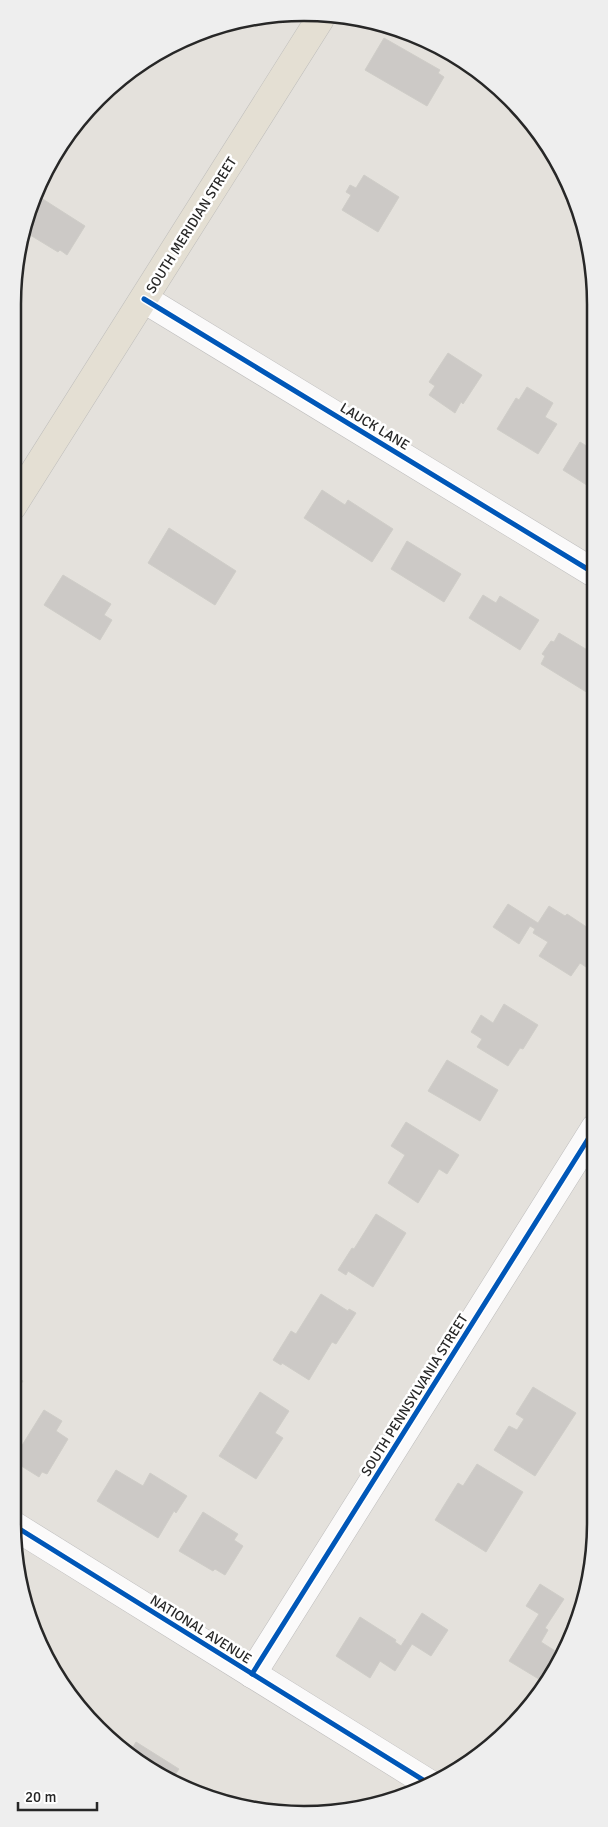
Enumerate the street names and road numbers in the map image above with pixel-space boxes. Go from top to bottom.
street label: SOUTH MERIDIAN STREET [143,154,240,296]
street label: LAUCK LANE [337,399,413,454]
street label: SOUTH PENNSYLVANIA STREET [357,1311,471,1479]
street label: NATIONAL AVENUE [147,1591,255,1668]

